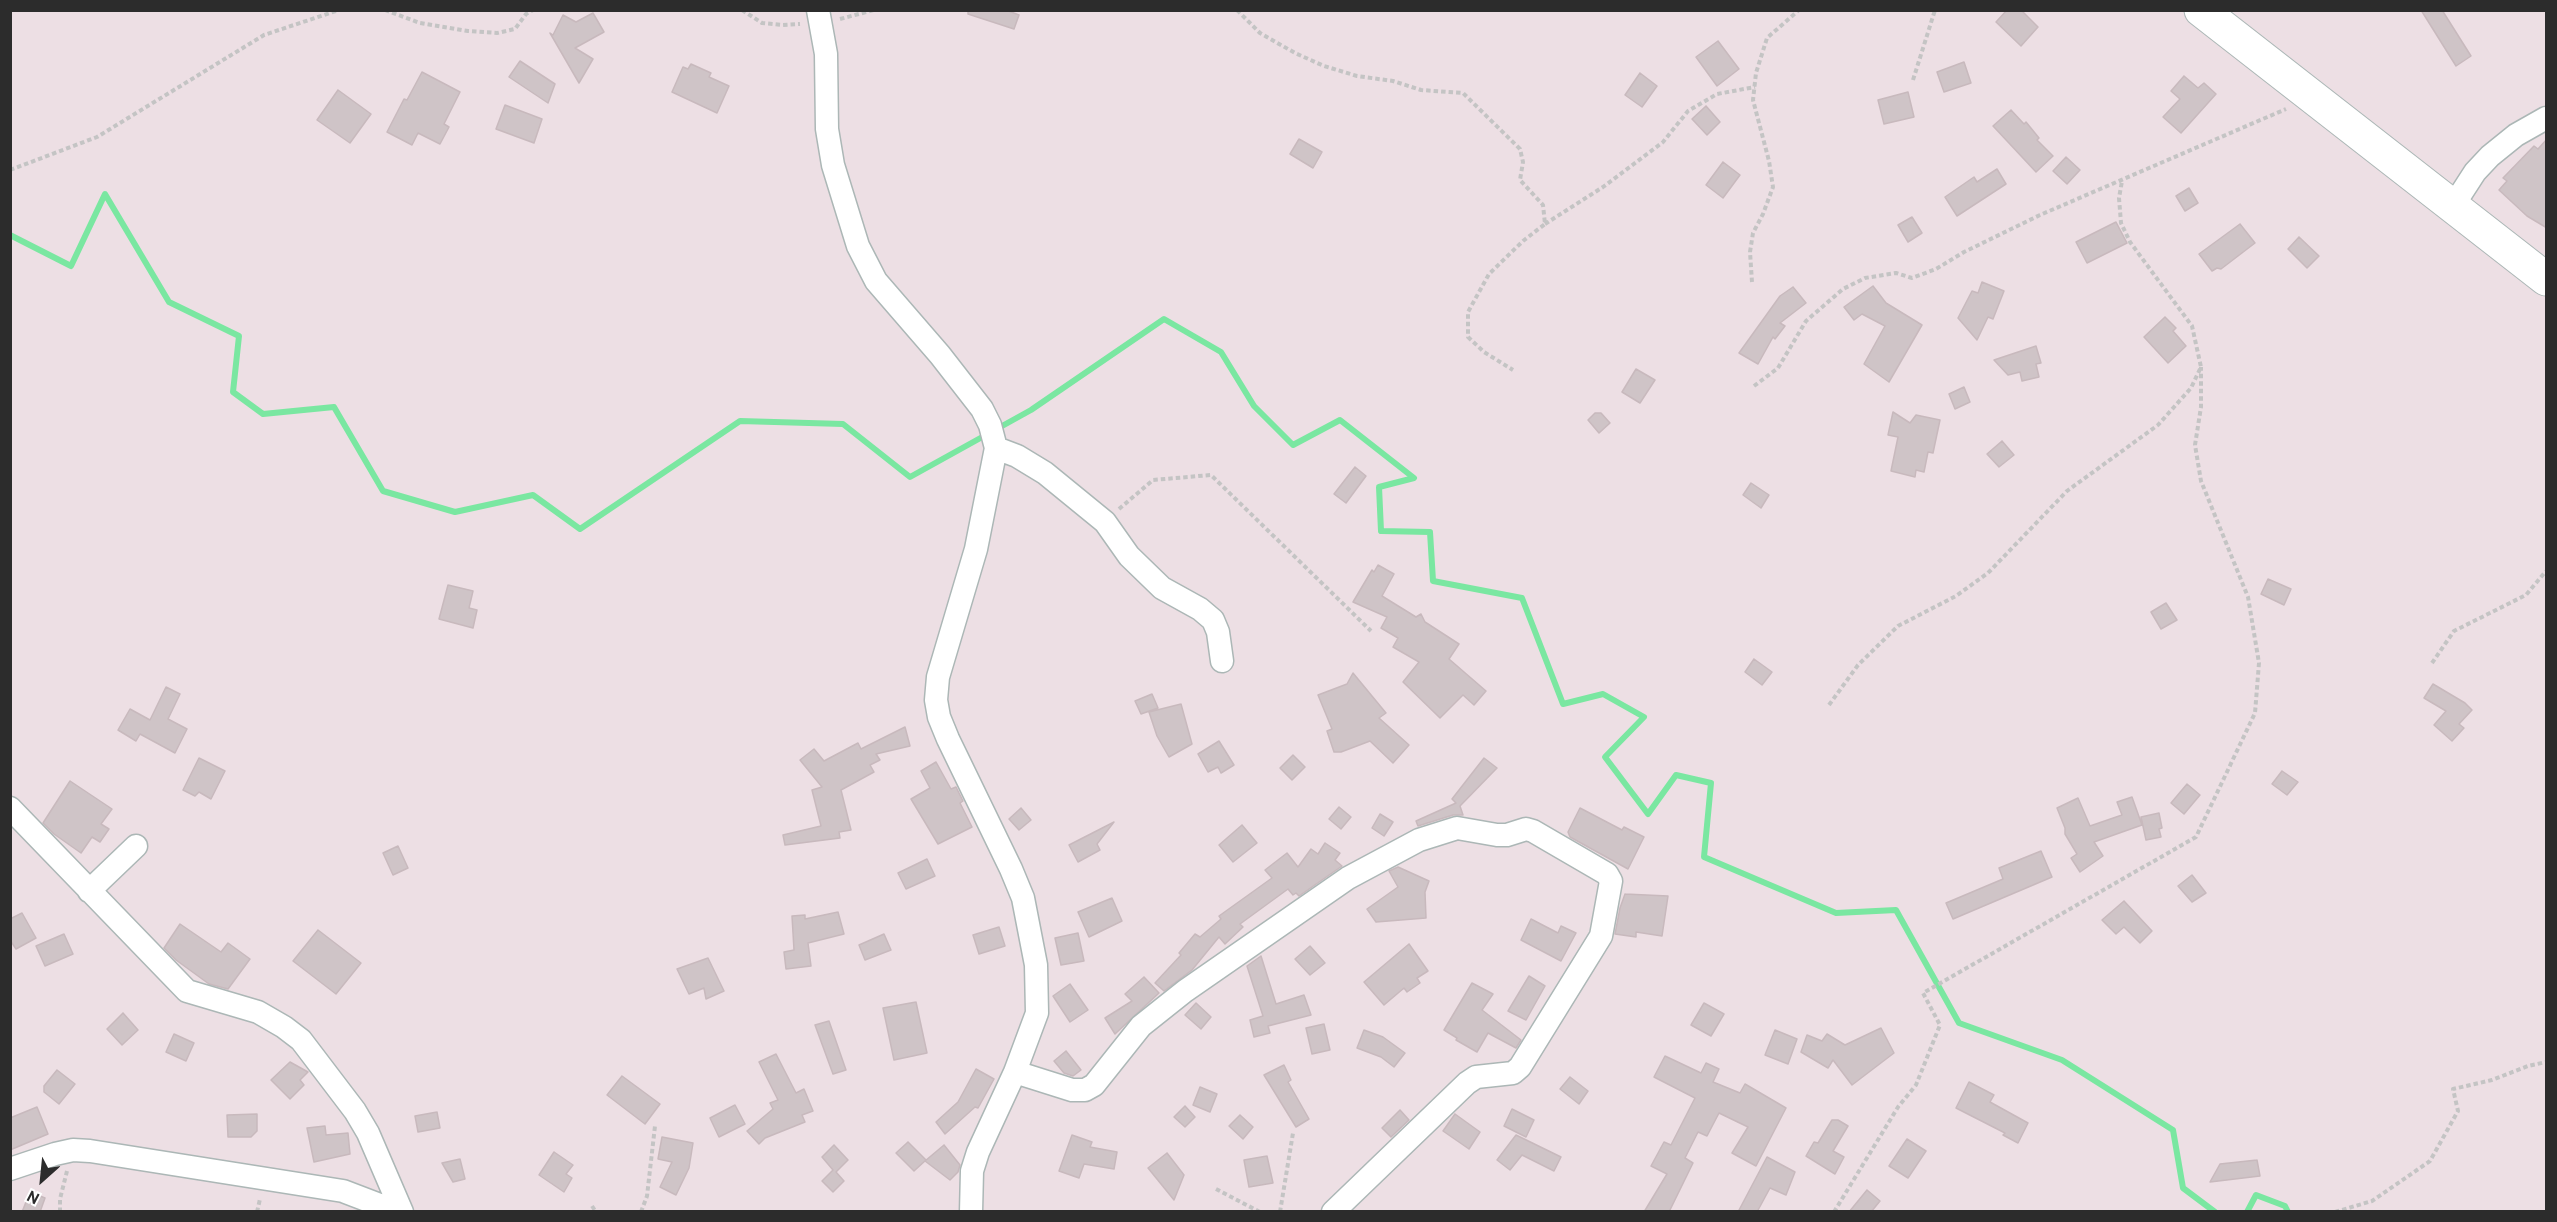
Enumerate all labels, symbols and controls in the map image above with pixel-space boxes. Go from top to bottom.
north arrow [12,1150,72,1210]
text: N [24,1185,43,1208]

